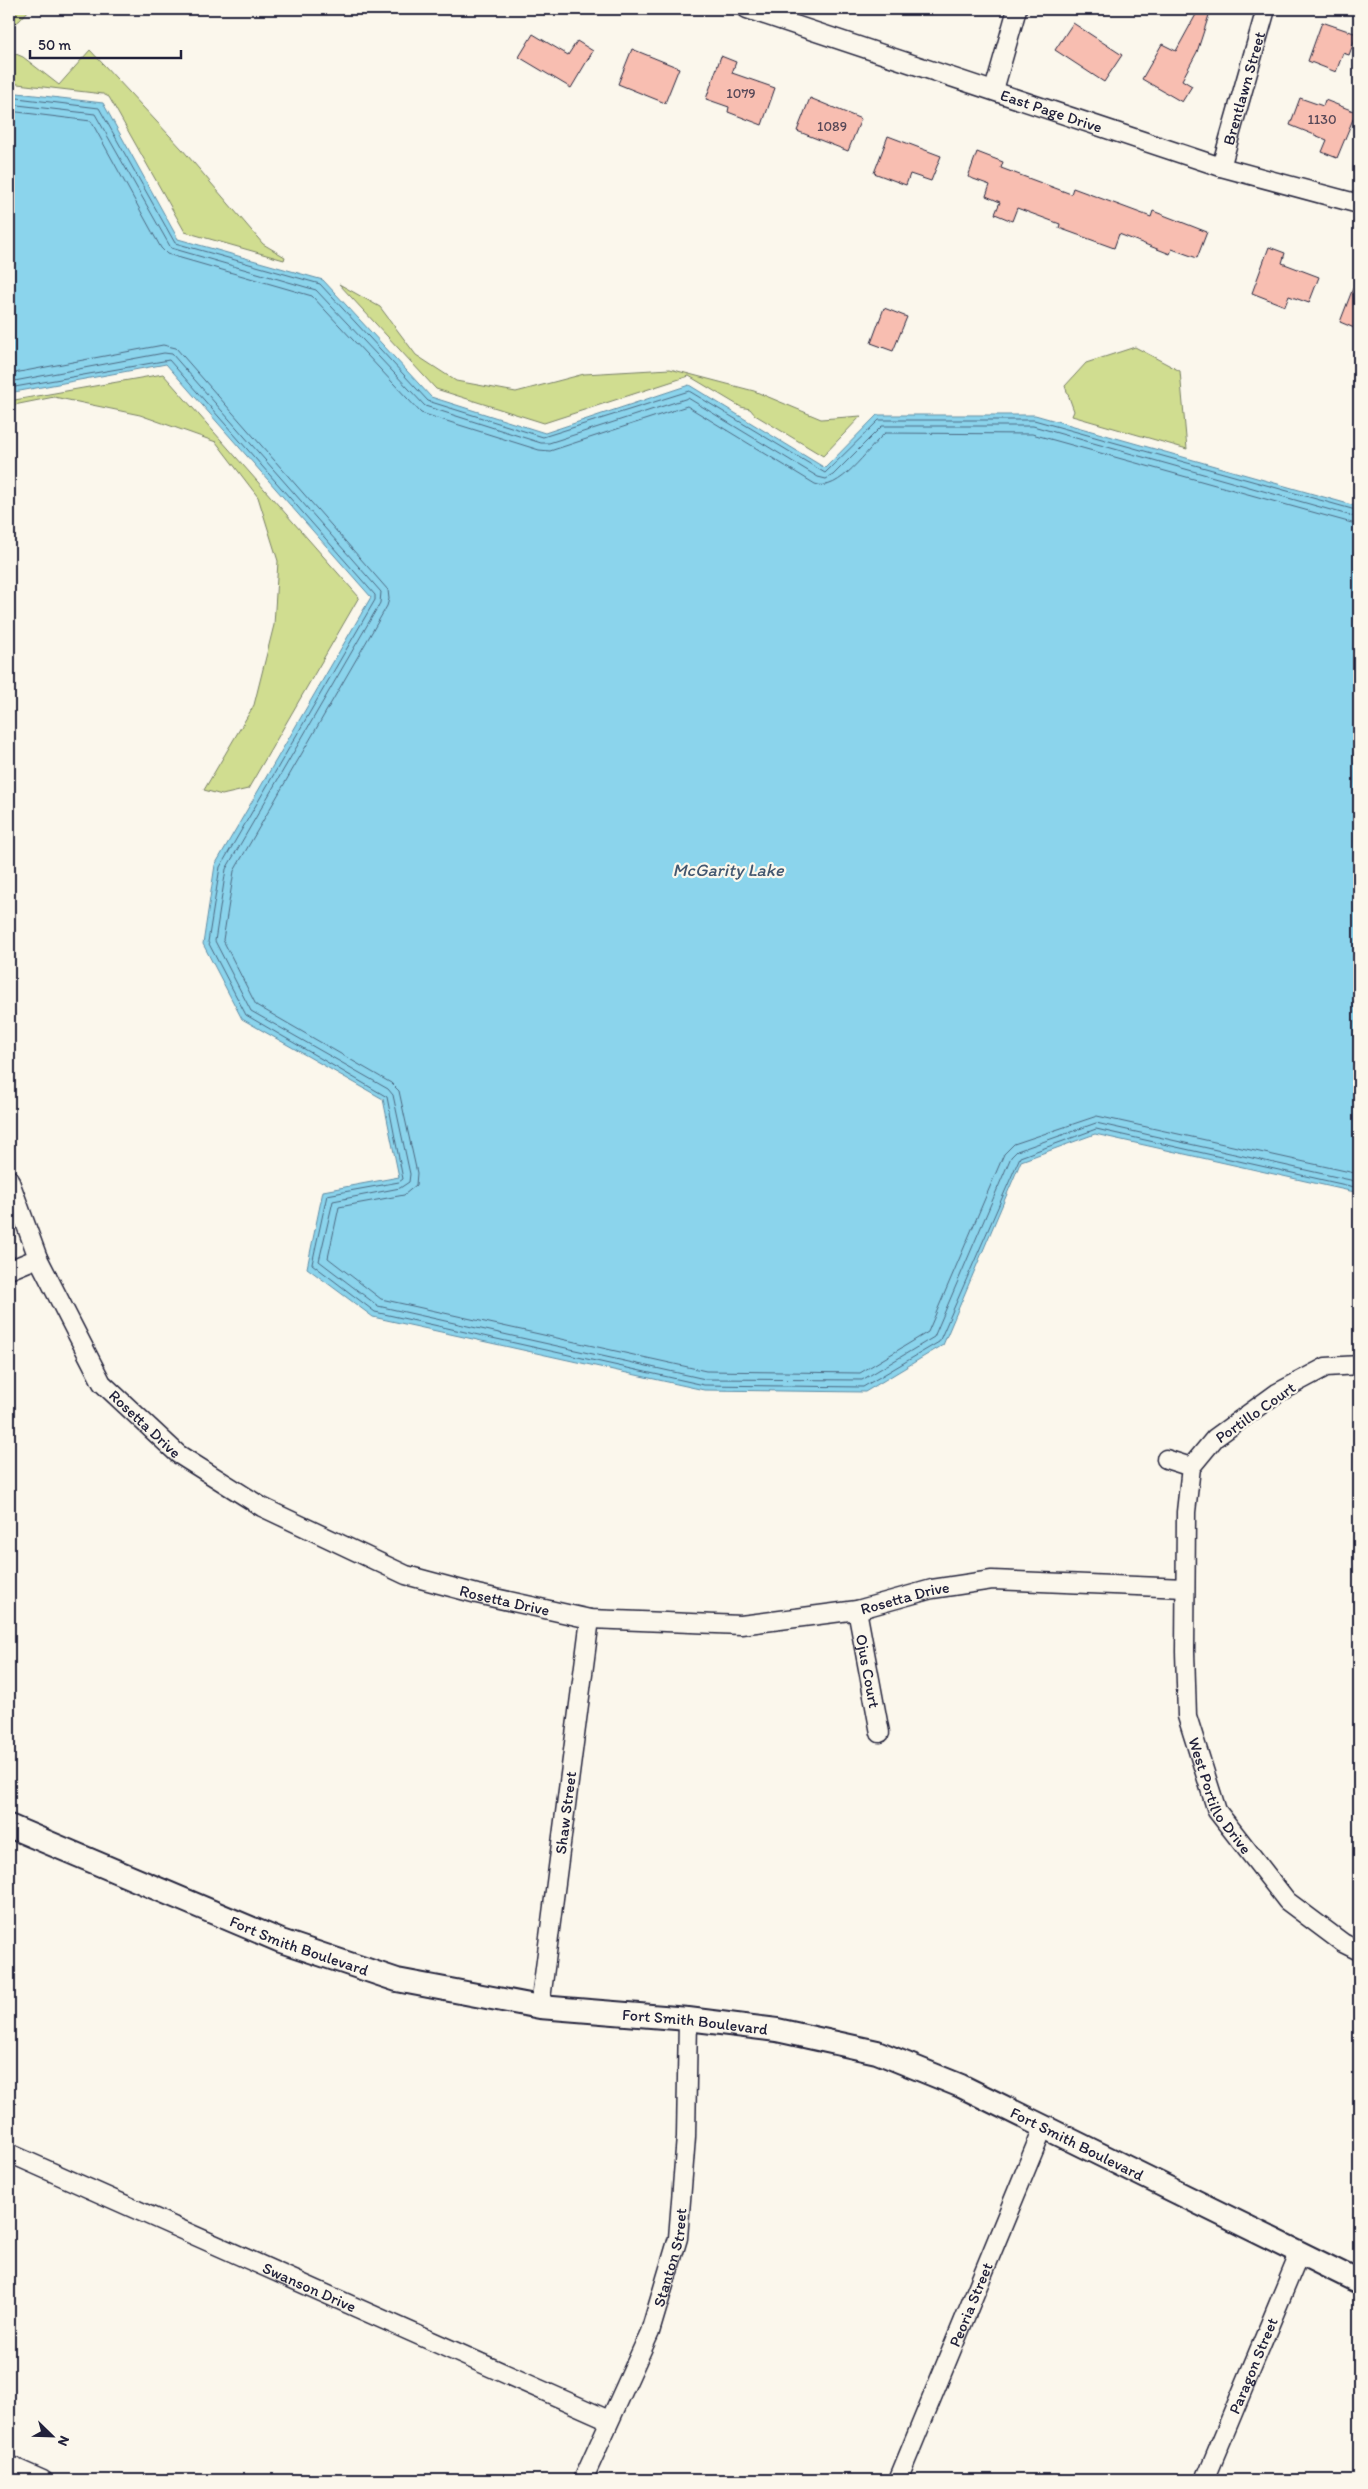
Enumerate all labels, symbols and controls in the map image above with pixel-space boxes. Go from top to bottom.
scale bar [30,28,181,60]
street label: Brentlawn Street [1219,29,1269,147]
text: 50 m [38,36,71,54]
house number: 1079 [726,85,756,102]
street label: East Page Drive [998,85,1105,137]
house number: 1130 [1307,111,1337,128]
house number: 1089 [817,118,847,135]
water label: McGarity Lake [672,859,785,881]
street label: Portillo Court [1212,1378,1299,1447]
street label: Rosetta Drive [105,1386,185,1462]
street label: Rosetta Drive [858,1578,951,1619]
street label: Rosetta Drive [458,1581,551,1620]
street label: Ojus Court [852,1632,884,1710]
street label: West Portillo Drive [1184,1735,1256,1858]
street label: Shaw Street [551,1770,580,1855]
street label: Fort Smith Boulevard [227,1911,371,1980]
street label: Fort Smith Boulevard [621,2005,769,2039]
street label: Fort Smith Boulevard [1007,2103,1147,2185]
street label: Stanton Street [649,2207,690,2309]
street label: Swanson Drive [260,2258,359,2316]
street label: Peoria Street [945,2260,997,2350]
street label: Paragon Street [1225,2315,1282,2417]
north arrow [28,2412,78,2462]
text: N [54,2433,73,2449]

